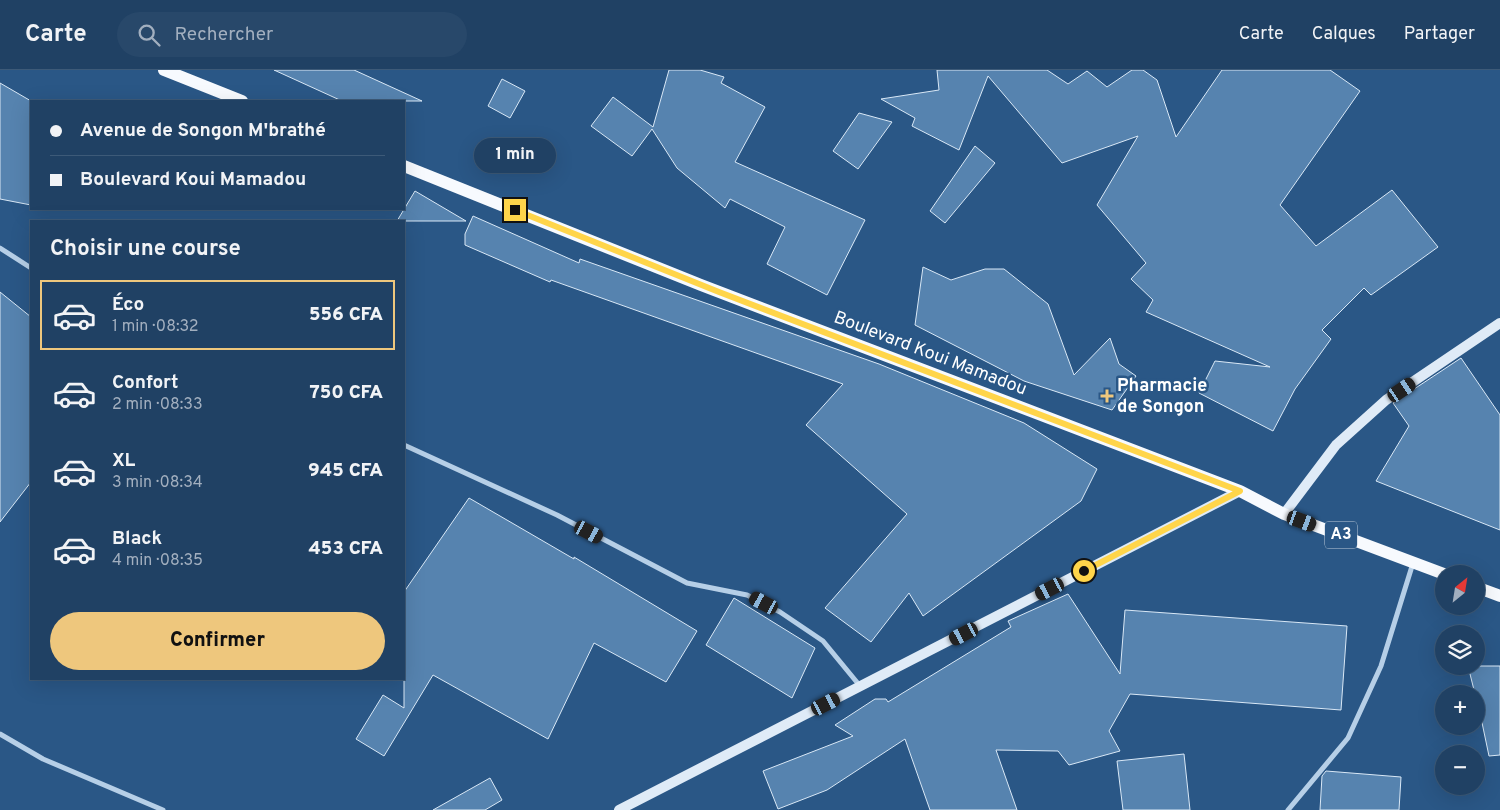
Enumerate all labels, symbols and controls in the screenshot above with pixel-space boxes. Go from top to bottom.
search box [117,12,467,57]
text: Carte [25,20,87,50]
icon: search [135,21,163,49]
text: Rechercher [175,23,273,47]
text: Carte [1239,23,1284,46]
text: Calques [1312,23,1376,46]
text: Partager [1404,23,1475,46]
text: Avenue de Songon M'brathé [80,119,326,143]
callout: 1 min [474,138,556,172]
text: 1 min [495,145,535,165]
text: Boulevard Koui Mamadou [80,168,306,192]
route end [504,199,526,221]
text: Choisir une course [50,236,241,263]
icon: car [52,293,97,338]
text: Éco [112,293,144,317]
text: 556 CFA [309,303,383,327]
street label: Boulevard Koui Mamadou [830,307,1030,401]
text: 1 min · 08:32 [112,317,199,337]
icon: car [52,371,97,416]
text: Confort [112,371,178,395]
place label: Pharmacie de Songon [1117,375,1207,419]
car [1385,375,1418,405]
text: 750 CFA [309,381,383,405]
marker: Pharmacie de Songon [1101,390,1113,402]
text: 2 min · 08:33 [112,395,203,415]
icon: car [52,449,97,494]
text: XL [112,449,135,473]
text: 945 CFA [308,459,383,483]
text: 3 min · 08:34 [112,473,203,493]
car [1285,509,1318,533]
car [572,518,605,546]
road number: A3 [1325,522,1357,548]
icon: car [52,527,97,572]
text: Black [112,527,162,551]
text: 453 CFA [309,537,383,561]
text: 4 min · 08:35 [112,551,203,571]
route start [1073,560,1095,582]
north arrow [1435,565,1485,615]
map controls [1435,565,1485,795]
car [1033,576,1066,602]
car [747,589,780,617]
button: Confirmer [50,612,385,670]
car [947,621,980,647]
button: layers [1435,625,1485,675]
button: + [1435,685,1485,735]
car [809,691,842,717]
button: − [1435,745,1485,795]

